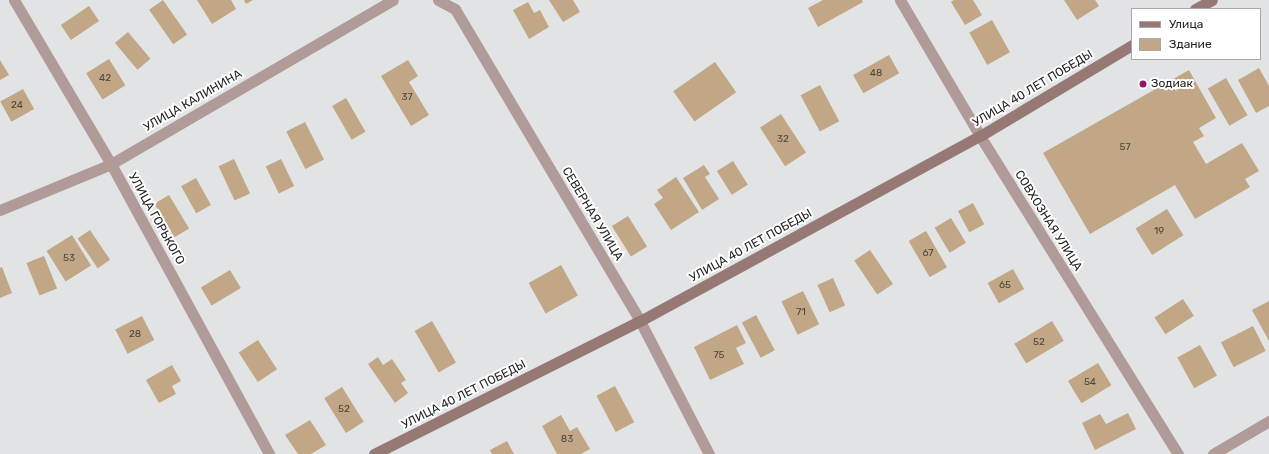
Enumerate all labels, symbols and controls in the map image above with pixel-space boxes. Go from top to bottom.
legend [1131,8,1261,60]
text: Улица [1169,17,1203,31]
text: Здание [1169,37,1212,51]
street label: УЛИЦА 40 ЛЕТ ПОБЕДЫ [970,47,1096,131]
street label: УЛИЦА КАЛИНИНА [141,67,245,135]
house number: 48 [870,68,882,80]
house number: 42 [99,73,111,85]
place label: Зодиак [1151,77,1193,91]
marker: Зодиак [1138,79,1148,89]
house number: 37 [401,92,413,104]
house number: 24 [11,100,23,112]
house number: 32 [777,134,789,146]
house number: 57 [1119,142,1131,154]
street label: СЕВЕРНАЯ УЛИЦА [558,165,626,263]
street label: СОВХОЗНАЯ УЛИЦА [1011,168,1085,274]
street label: УЛИЦА ГОРЬКОГО [125,171,187,267]
street label: УЛИЦА 40 ЛЕТ ПОБЕДЫ [687,206,815,286]
house number: 19 [1154,226,1164,238]
house number: 67 [923,248,933,260]
house number: 53 [63,253,75,265]
house number: 65 [999,280,1011,292]
house number: 71 [796,307,806,319]
house number: 28 [129,329,141,341]
house number: 52 [1033,337,1045,349]
house number: 75 [713,350,725,362]
street label: УЛИЦА 40 ЛЕТ ПОБЕДЫ [399,357,529,433]
house number: 54 [1084,377,1096,389]
house number: 52 [338,404,350,416]
house number: 83 [561,434,573,446]

